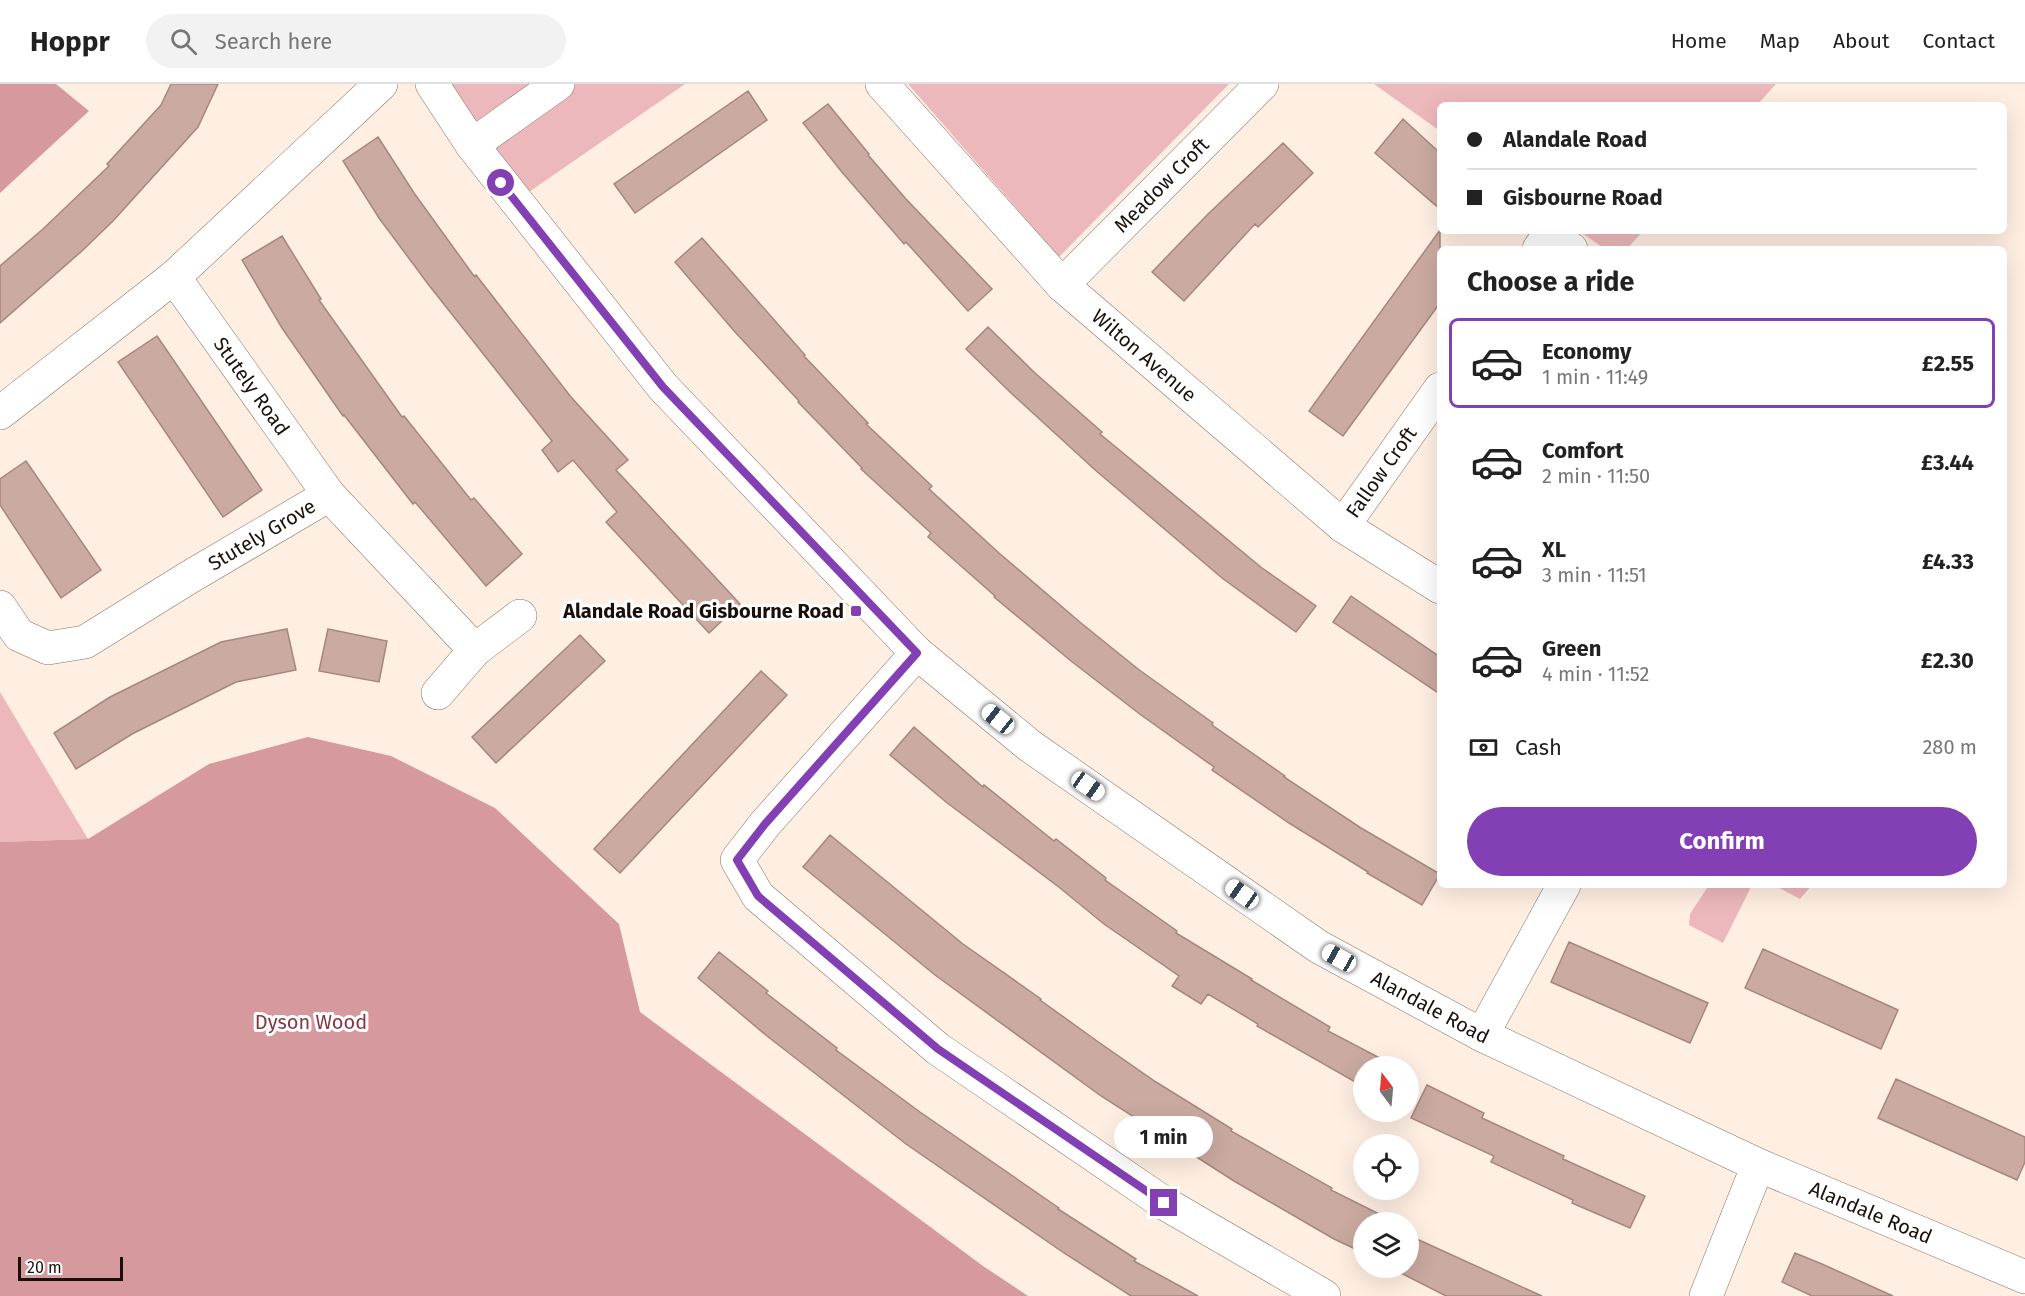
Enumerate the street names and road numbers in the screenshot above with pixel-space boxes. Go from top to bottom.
street label: Meadow Croft [1109,132,1214,238]
street label: Wilton Avenue [1087,304,1201,407]
street label: Stutely Road [209,333,295,440]
street label: Fallow Croft [1341,421,1422,522]
street label: Stutely Grove [204,494,320,575]
street label: Alandale Road [1367,966,1493,1049]
street label: Alandale Road [1806,1176,1936,1249]

